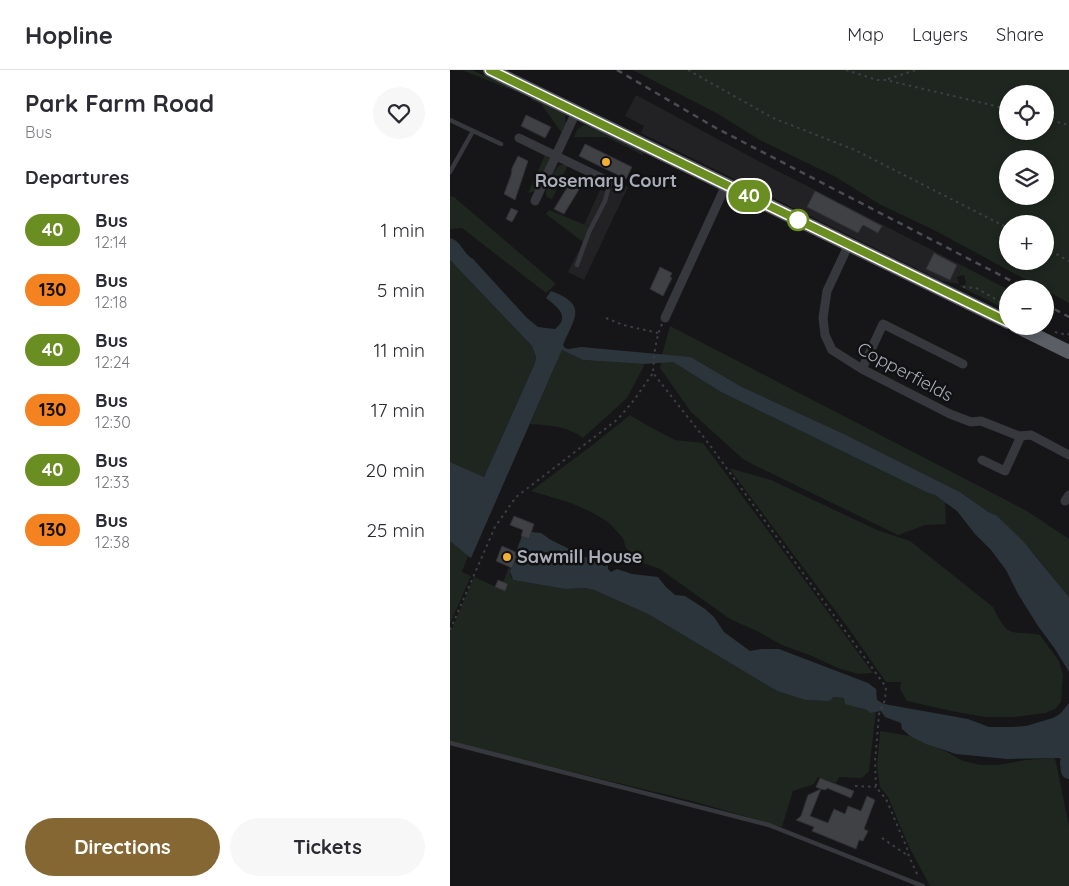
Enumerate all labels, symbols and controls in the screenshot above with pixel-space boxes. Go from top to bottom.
text: Hopline [25,20,113,50]
text: Map [847,23,884,46]
text: Layers [912,23,968,46]
text: Share [996,23,1044,46]
map controls [999,85,1054,335]
button: locate [999,85,1054,140]
button: heart [373,87,425,139]
text: Park Farm Road [25,88,214,118]
text: Bus [25,122,52,142]
button: layers [999,150,1054,205]
marker: Rosemary Court [600,156,612,168]
text: Departures [25,165,129,189]
place label: Rosemary Court [535,169,677,192]
line badge: 40 [726,180,772,212]
text: 40 [738,184,760,207]
text: Bus [95,208,128,232]
unlabelled marker [787,209,809,231]
button: + [999,215,1054,270]
text: 40 [42,218,63,241]
text: 1 min [380,218,425,242]
text: 12:14 [95,232,127,252]
text: Bus [95,268,128,292]
text: 130 [39,278,66,301]
text: 5 min [377,278,425,302]
button: − [999,280,1054,335]
text: 12:18 [95,292,127,312]
text: Bus [95,328,128,352]
street label: Copperfields [853,337,957,406]
text: 40 [42,338,63,361]
text: 11 min [373,338,425,362]
text: 12:24 [95,352,130,372]
text: Bus [95,388,128,412]
text: 130 [39,398,66,421]
text: 17 min [371,398,425,422]
text: 12:30 [95,412,131,432]
text: Bus [95,448,128,472]
text: 40 [42,458,63,481]
text: 20 min [366,458,425,482]
text: 12:33 [95,472,130,492]
text: Bus [95,508,128,532]
text: 130 [39,518,66,541]
text: 25 min [367,518,425,542]
text: 12:38 [95,532,130,552]
place label: Sawmill House [517,545,642,568]
marker: Sawmill House [501,551,513,563]
button: Directions [25,818,220,876]
button: Tickets [230,818,425,876]

